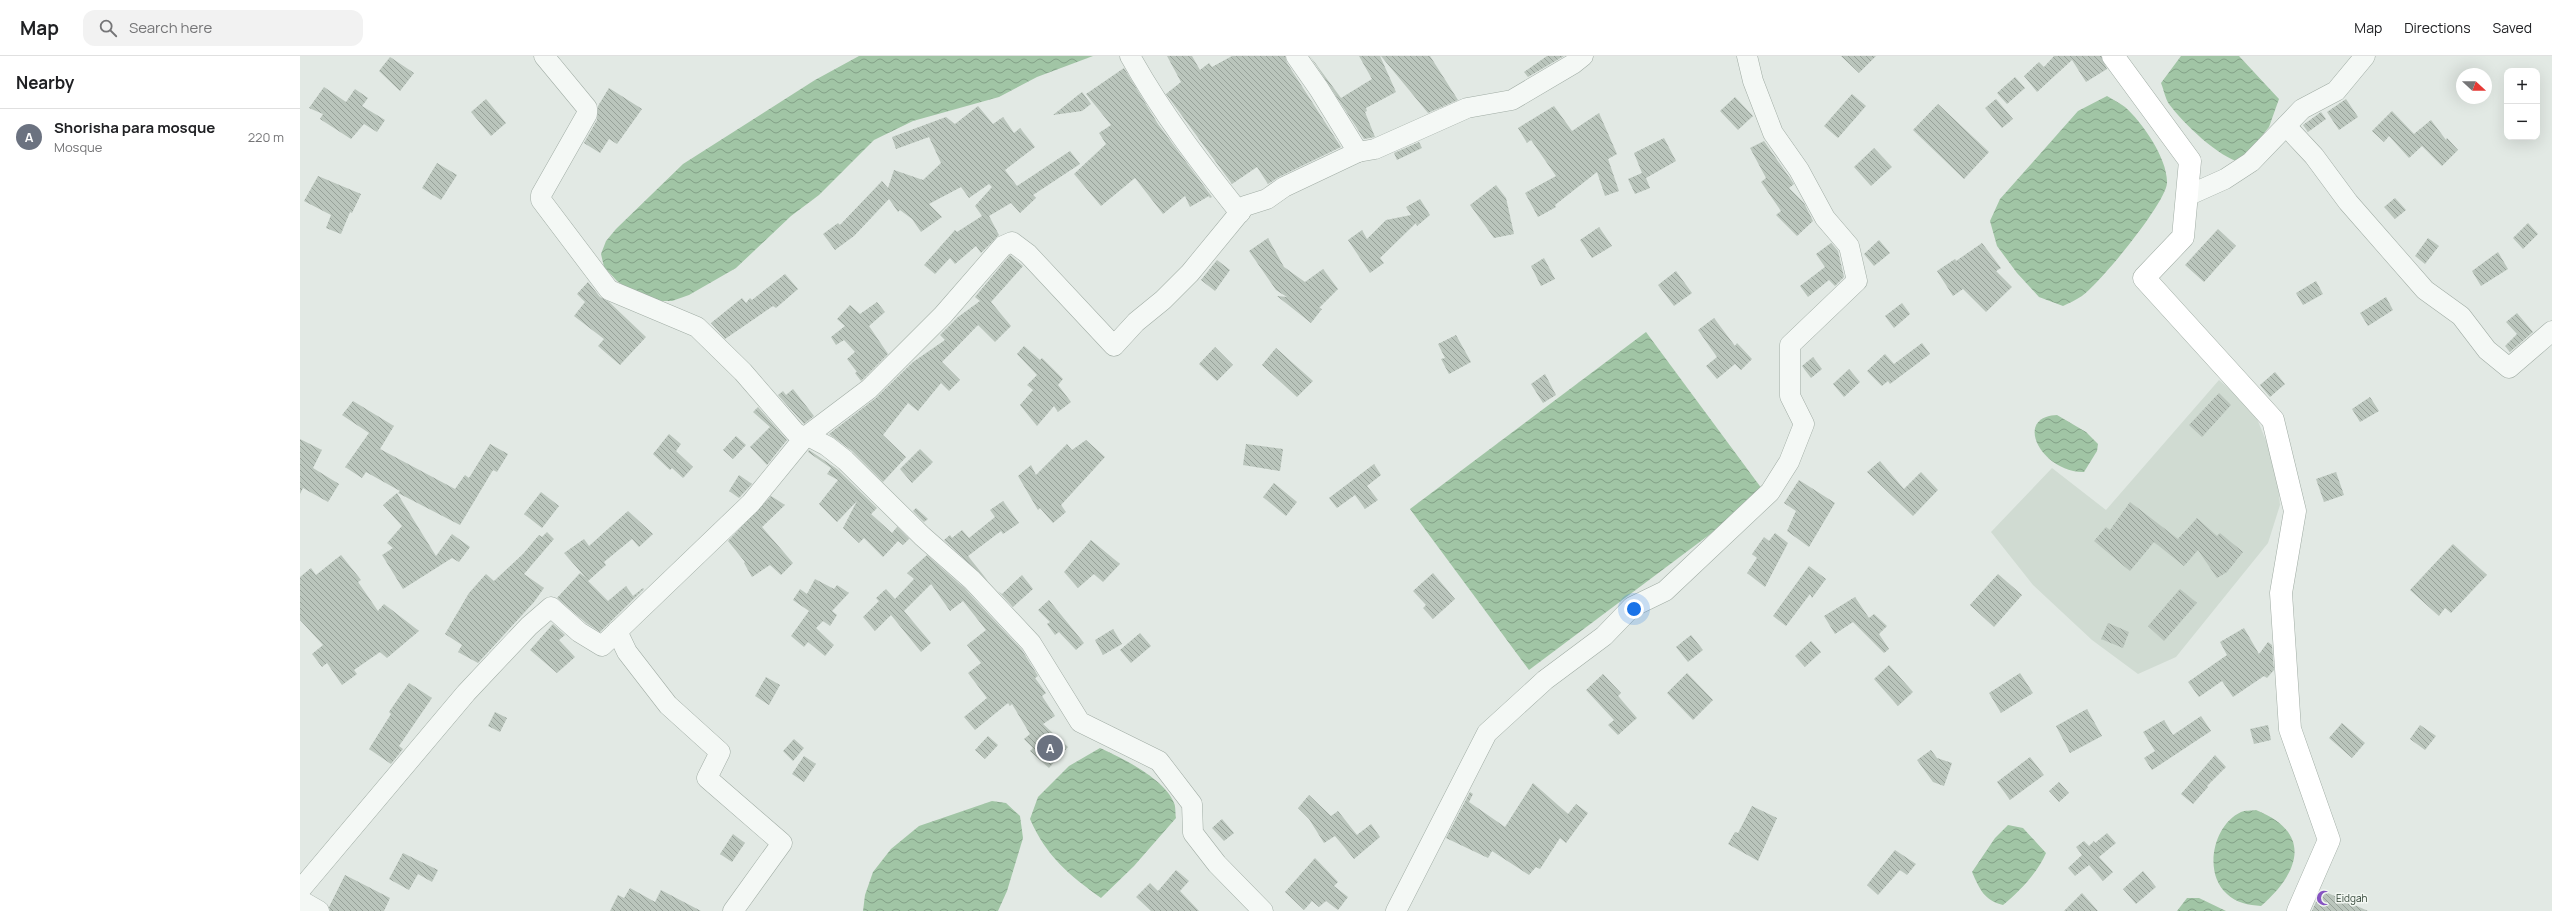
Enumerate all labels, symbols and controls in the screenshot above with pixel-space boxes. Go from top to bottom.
search box [83,10,363,46]
text: Map [20,15,59,41]
icon: search [97,17,119,39]
text: Search here [129,17,212,38]
text: Map [2354,18,2382,37]
text: Directions [2404,18,2471,37]
text: Saved [2493,18,2532,37]
north arrow [2456,68,2492,104]
map controls [2504,68,2540,140]
button: + [2504,68,2540,104]
text: Nearby [16,71,74,94]
button: − [2504,104,2540,140]
text: Shorisha para mosque [54,117,215,138]
text: A [25,128,33,146]
text: 220 m [248,128,284,146]
text: Mosque [54,138,102,156]
your location [1624,599,1644,619]
pin: A [1037,733,1063,763]
mosque icon: Eidgah [2315,889,2333,907]
place label: Eidgah [2336,891,2367,905]

